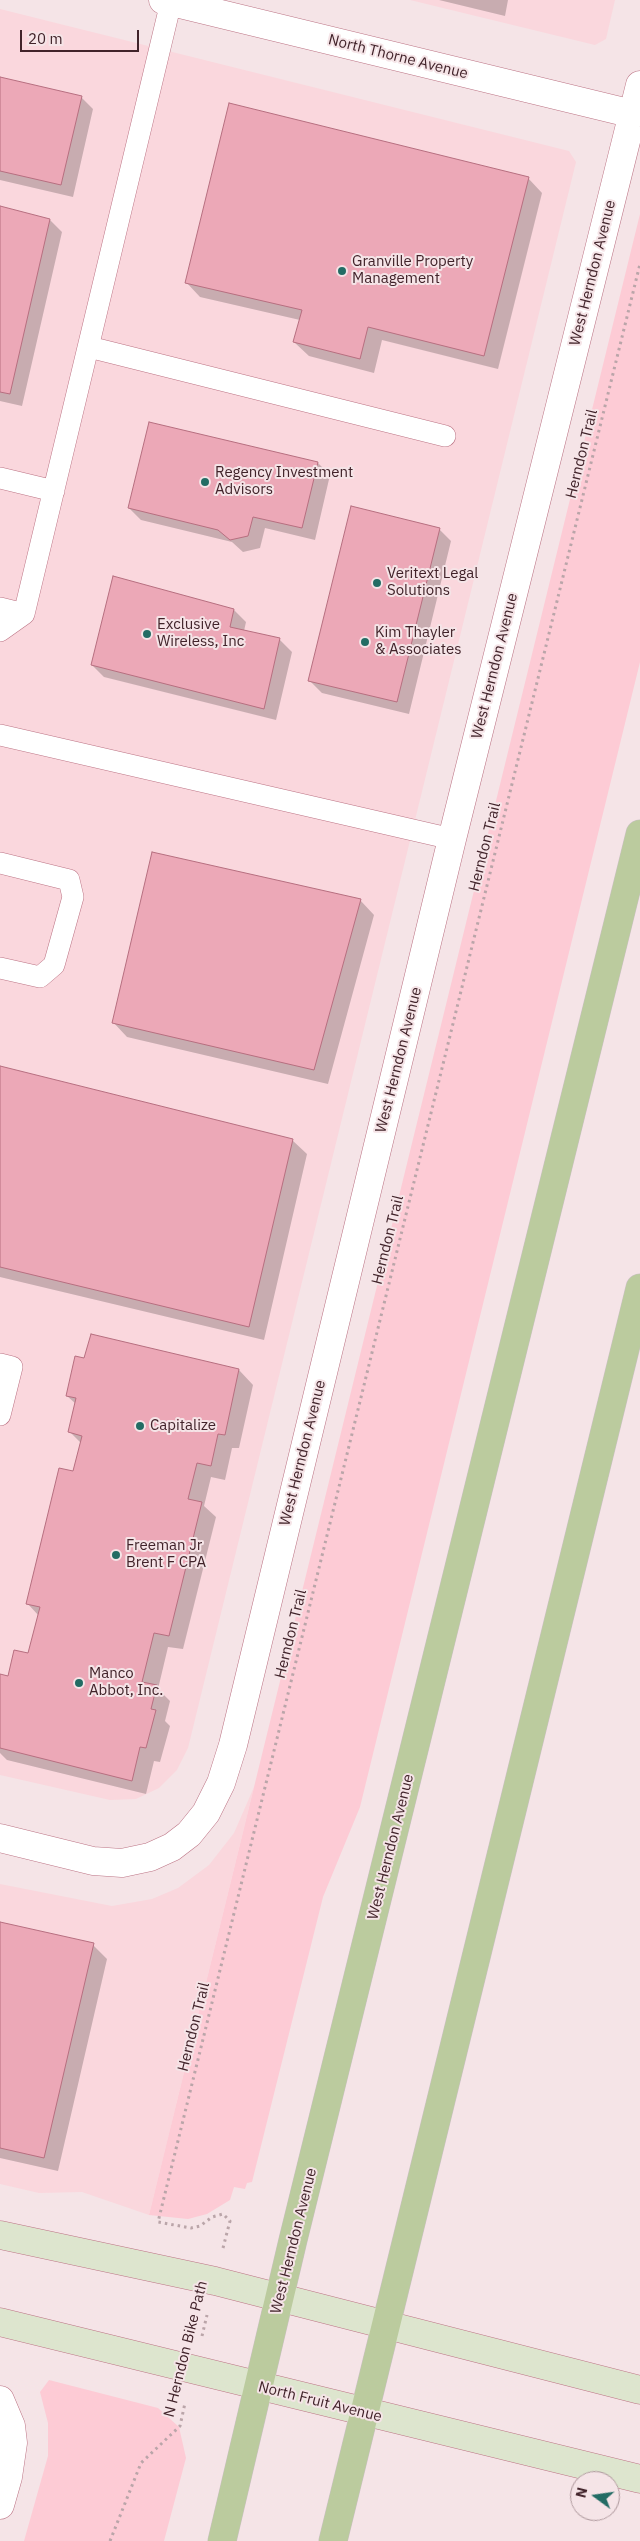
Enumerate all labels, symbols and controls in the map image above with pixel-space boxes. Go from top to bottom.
scale bar [22,20,141,52]
text: 20 m [28,29,63,48]
street label: North Thorne Avenue [326,31,470,83]
street label: West Herndon Avenue [566,198,620,348]
place label: Granville Property Management [352,253,473,288]
marker: Granville Property Management [336,265,348,277]
street label: Herndon Trail [562,408,602,500]
place label: Regency Investment Advisors [215,464,353,499]
marker: Regency Investment Advisors [199,476,211,488]
place label: Veritext Legal Solutions [387,565,478,600]
marker: Veritext Legal Solutions [371,577,383,589]
street label: West Herndon Avenue [468,591,522,741]
place label: Exclusive Wireless, Inc [157,616,244,651]
place label: Kim Thayler & Associates [375,624,462,659]
marker: Exclusive Wireless, Inc [141,628,153,640]
marker: Kim Thayler & Associates [359,636,371,648]
street label: Herndon Trail [465,801,505,893]
street label: West Herndon Avenue [372,985,426,1135]
street label: Herndon Trail [368,1194,408,1286]
street label: West Herndon Avenue [276,1378,330,1528]
place label: Capitalize [150,1417,216,1435]
marker: Capitalize [134,1420,146,1432]
place label: Freeman Jr Brent F CPA [126,1537,206,1572]
marker: Freeman Jr Brent F CPA [110,1549,122,1561]
street label: Herndon Trail [271,1588,311,1680]
place label: Manco Abbot, Inc. [89,1665,163,1700]
marker: Manco Abbot, Inc. [73,1677,85,1689]
street label: West Herndon Avenue [364,1772,418,1922]
street label: Herndon Trail [174,1981,214,2073]
street label: West Herndon Avenue [267,2166,321,2316]
street label: N Herndon Bike Path [160,2279,212,2419]
street label: North Fruit Avenue [256,2378,384,2426]
north arrow [570,2471,620,2521]
text: N [571,2486,591,2500]

